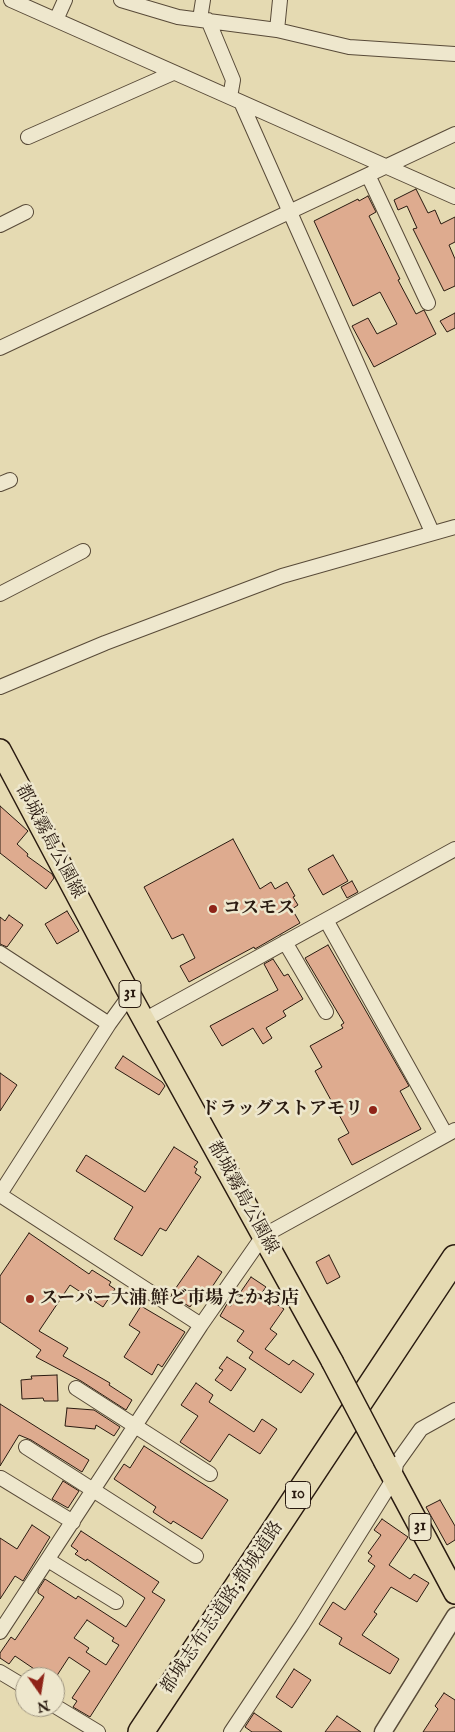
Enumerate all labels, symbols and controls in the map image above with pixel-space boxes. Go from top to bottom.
street label: 都城霧島公園線 [10,781,88,903]
place label: コスモス [223,898,295,920]
marker: コスモス [207,903,219,915]
road number: 31 [119,981,141,1008]
place label: ドラッグストアモリ [201,1099,363,1121]
marker: ドラッグストアモリ [367,1104,379,1116]
street label: 都城霧島公園線 [202,1138,282,1258]
place label: スーパー大浦 鮮ど市場 たかお店 [40,1288,299,1310]
marker: スーパー大浦 鮮ど市場 たかお店 [24,1293,36,1305]
road number: 10 [286,1482,310,1508]
road number: 31 [409,1514,431,1540]
street label: 都城志布志道路;都城道路 [157,1518,289,1698]
north arrow [15,1667,65,1717]
text: N [35,1696,51,1716]

